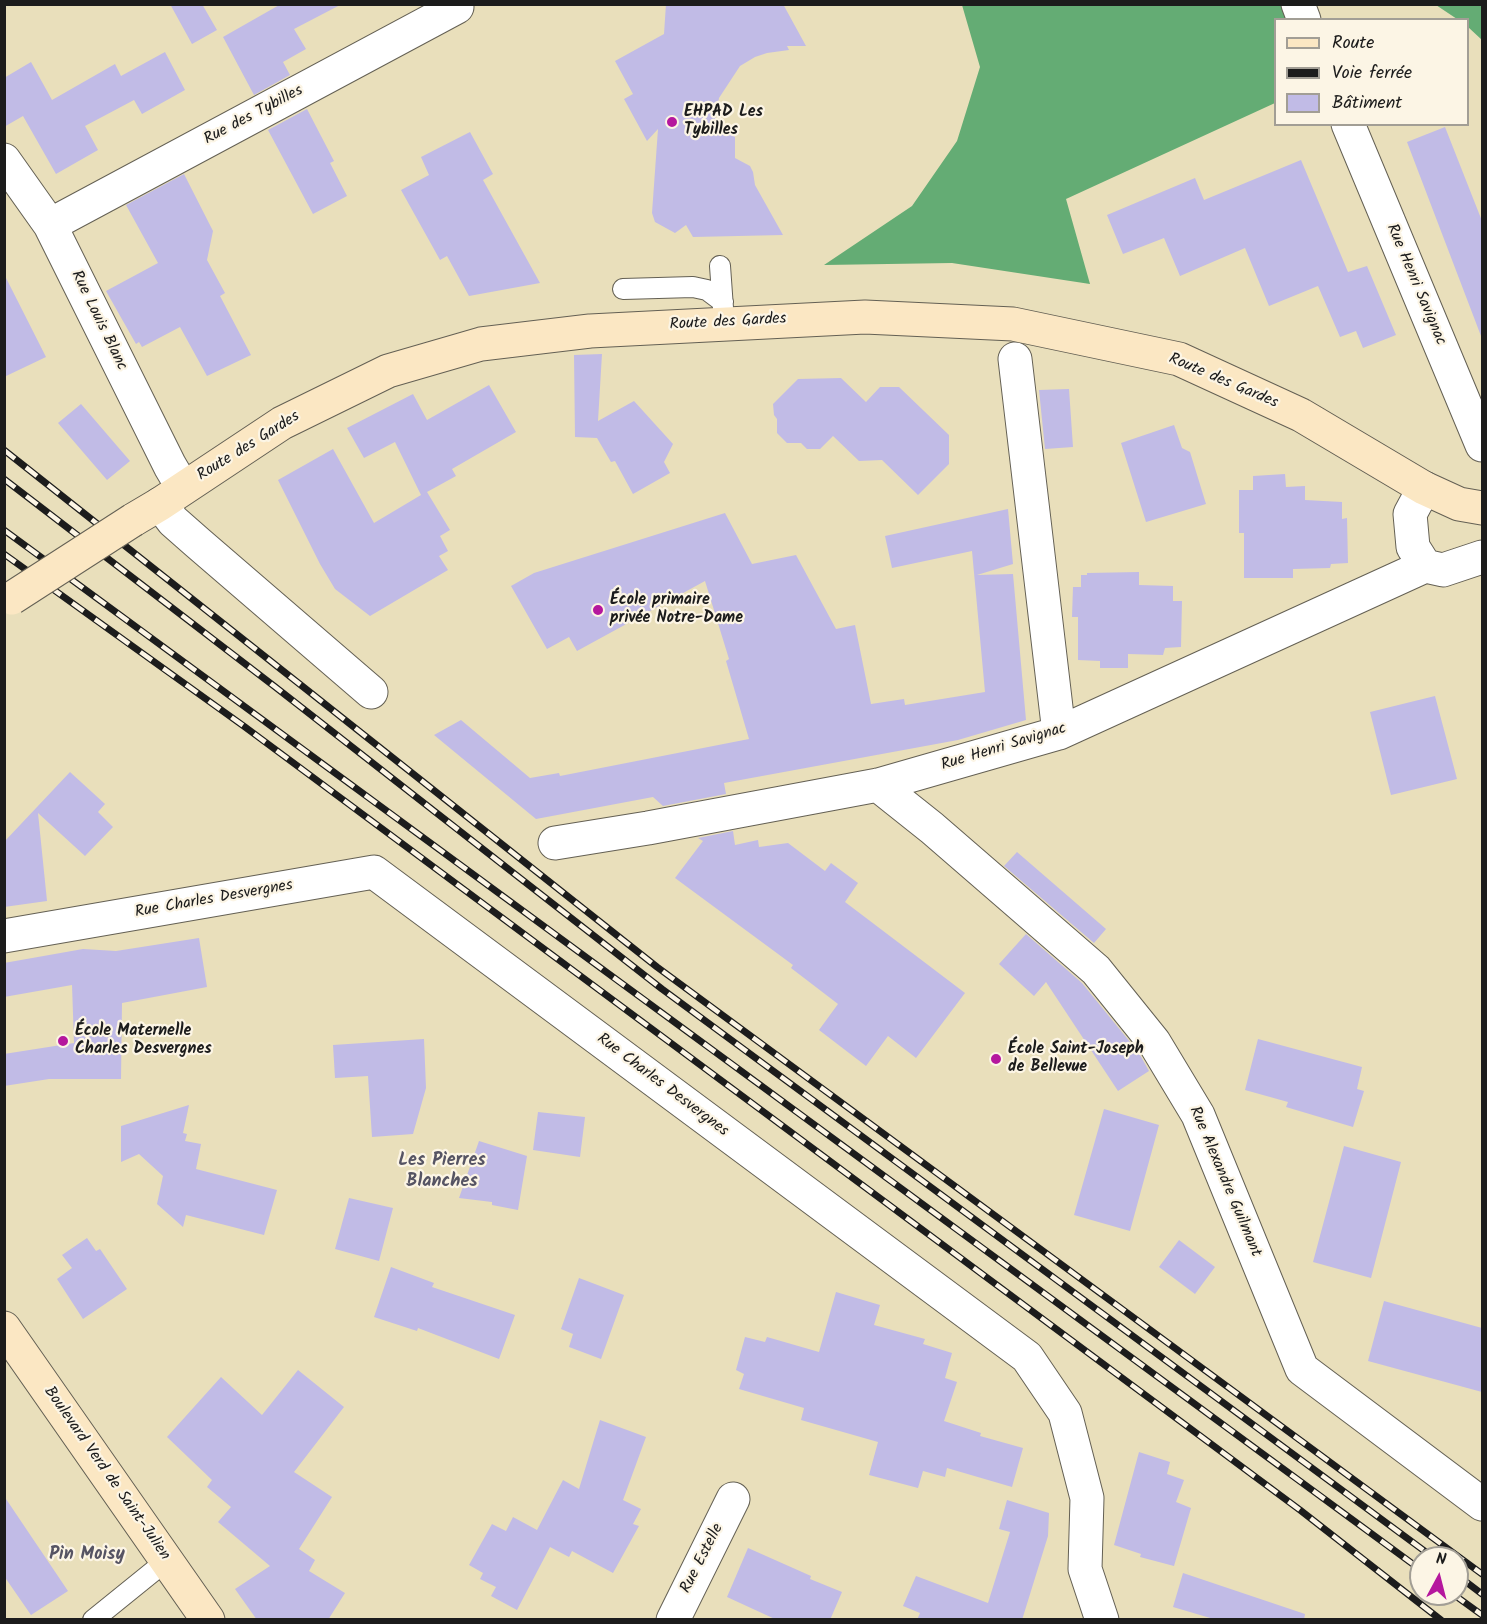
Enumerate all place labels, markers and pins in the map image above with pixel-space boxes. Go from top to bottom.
place label: EHPAD Les Tybilles [684,103,763,141]
marker: EHPAD Les Tybilles [665,115,679,129]
place label: École primaire privée Notre-Dame [610,591,743,629]
marker: École primaire privée Notre-Dame [591,603,605,617]
place label: École Maternelle Charles Desvergnes [75,1022,212,1060]
marker: École Maternelle Charles Desvergnes [56,1034,70,1048]
place label: École Saint-Joseph de Bellevue [1008,1040,1144,1078]
marker: École Saint-Joseph de Bellevue [989,1052,1003,1066]

